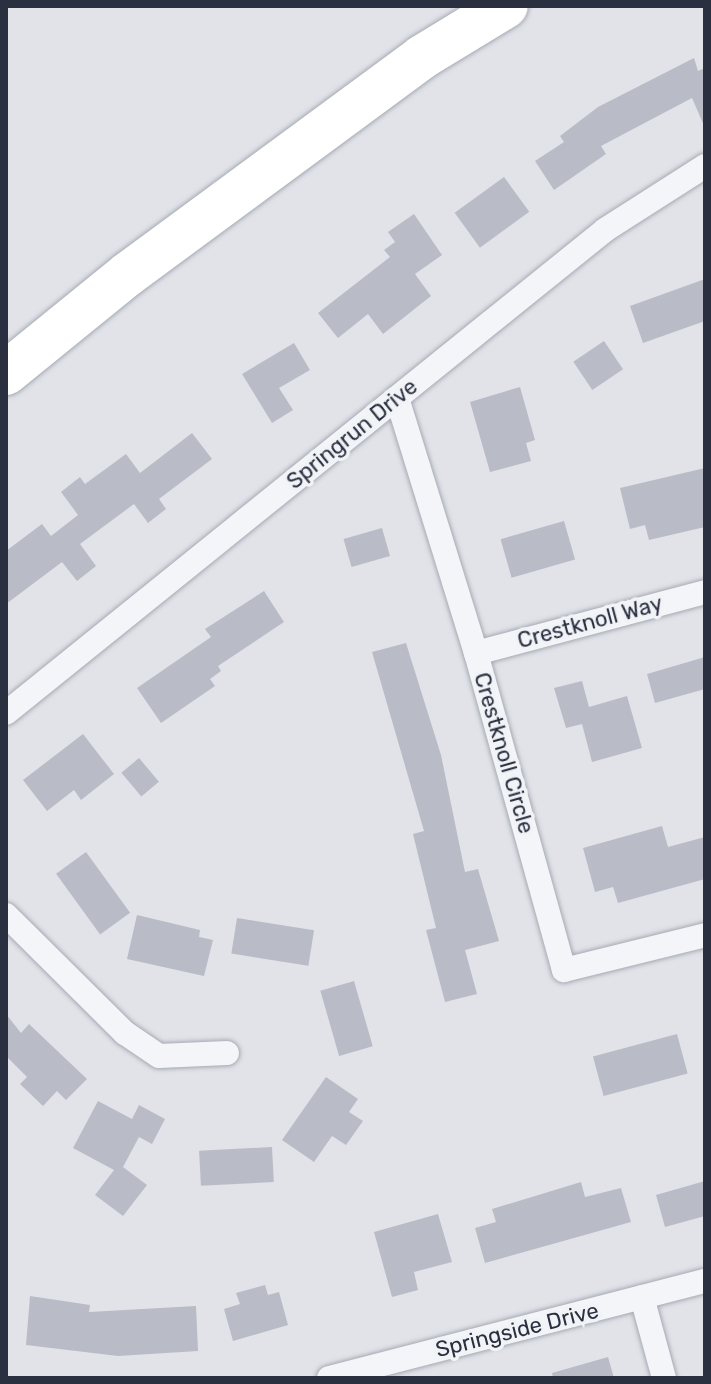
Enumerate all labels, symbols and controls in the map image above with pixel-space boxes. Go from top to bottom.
street label: Springrun Drive [281,373,423,495]
street label: Crestknoll Way [514,590,666,654]
street label: Crestknoll Circle [468,669,540,837]
street label: Springside Drive [433,1297,601,1363]

